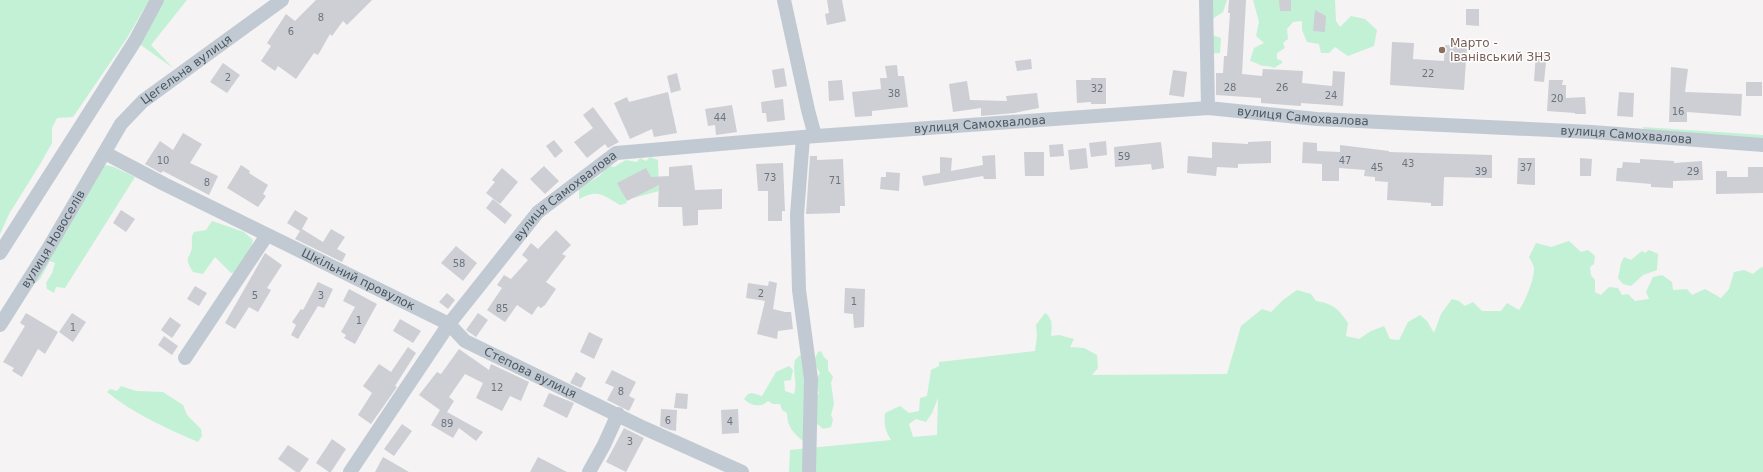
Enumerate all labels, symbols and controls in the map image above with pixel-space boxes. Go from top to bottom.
house number: 8 [318,12,324,23]
house number: 6 [288,26,294,37]
street label: Цегельна вулиця [138,32,235,107]
place label: Марто - Іванівський ЗНЗ [1450,36,1551,64]
marker: Марто - Іванівський ЗНЗ [1437,45,1447,55]
house number: 22 [1422,68,1434,79]
house number: 2 [225,72,231,83]
house number: 28 [1224,82,1236,93]
house number: 26 [1276,82,1288,93]
house number: 32 [1091,83,1103,94]
house number: 38 [888,88,900,99]
house number: 24 [1325,90,1337,101]
house number: 20 [1551,93,1563,104]
street label: вулиця Самохвалова [1236,104,1369,128]
house number: 16 [1672,106,1684,117]
house number: 44 [714,112,726,123]
street label: вулиця Самохвалова [914,113,1046,136]
street label: вулиця Самохвалова [1560,124,1693,147]
street label: вулиця Самохвалова [511,148,620,244]
house number: 59 [1118,151,1130,162]
house number: 10 [157,155,169,166]
house number: 47 [1339,155,1351,166]
house number: 43 [1402,158,1414,169]
house number: 45 [1371,162,1383,173]
house number: 37 [1520,162,1532,173]
house number: 39 [1475,166,1487,177]
house number: 29 [1687,166,1699,177]
house number: 73 [764,172,776,183]
house number: 71 [829,175,841,186]
house number: 8 [204,177,210,188]
street label: вулиця Новоселів [18,188,88,291]
street label: Шкільний провулок [299,246,417,313]
house number: 58 [453,258,465,269]
house number: 2 [758,288,764,299]
house number: 5 [252,290,258,301]
house number: 3 [318,290,324,301]
house number: 1 [851,296,857,307]
house number: 85 [496,303,508,314]
house number: 1 [356,315,362,326]
house number: 1 [70,322,76,333]
street label: Степова вулиця [482,344,579,401]
house number: 12 [491,382,503,393]
house number: 8 [618,386,624,397]
house number: 6 [665,415,671,426]
house number: 4 [727,416,733,427]
house number: 89 [441,418,453,429]
house number: 3 [627,436,633,447]

